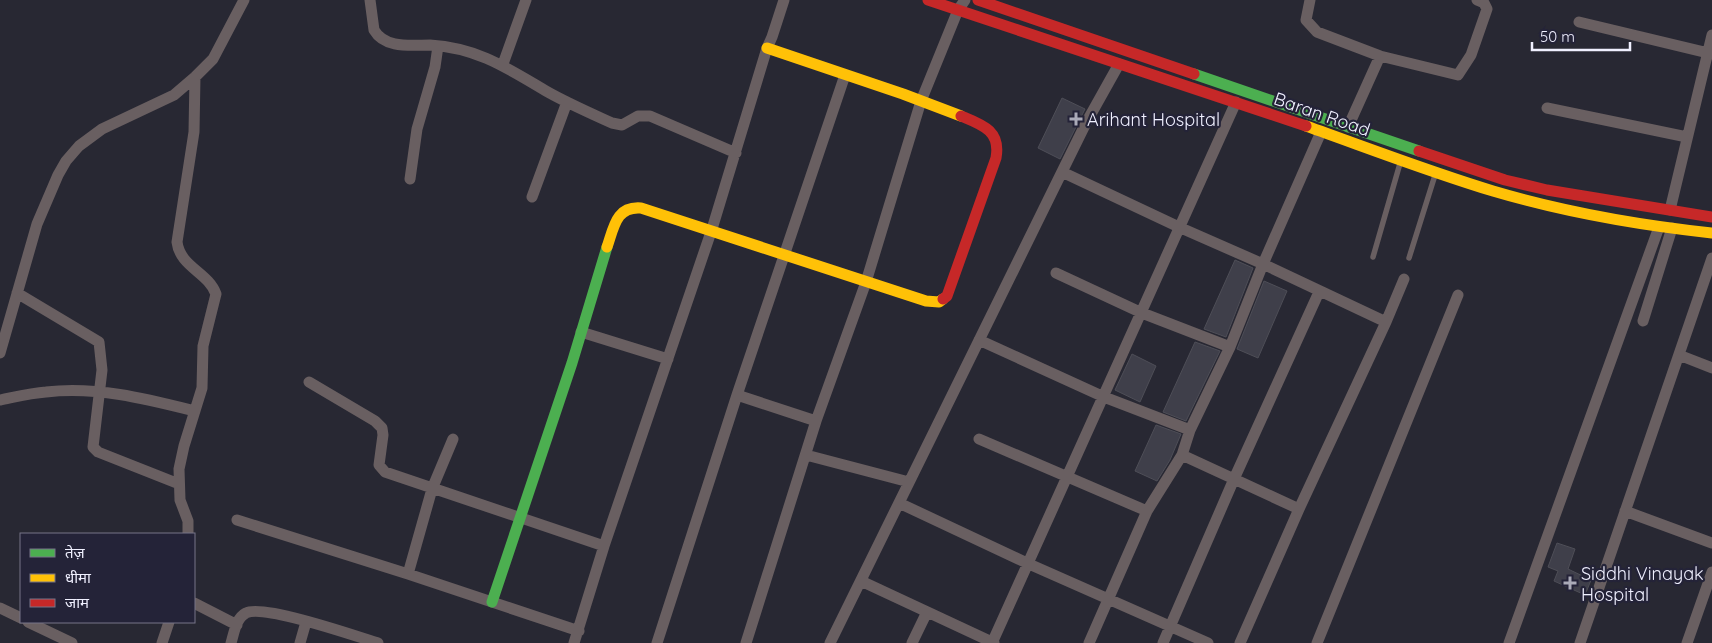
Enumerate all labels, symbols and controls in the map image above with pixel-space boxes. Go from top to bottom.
scale bar [1532,20,1630,52]
text: 50 m [1540,27,1575,46]
street label: Baran Road [1271,87,1373,141]
place label: Arihant Hospital [1087,108,1220,131]
marker: Arihant Hospital [1069,112,1083,126]
legend [20,533,195,623]
text: तेज़ [65,543,86,562]
place label: Siddhi Vinayak Hospital [1581,562,1704,606]
text: धीमा [65,568,92,587]
marker: Siddhi Vinayak Hospital [1563,576,1577,590]
text: जाम [65,593,90,612]

